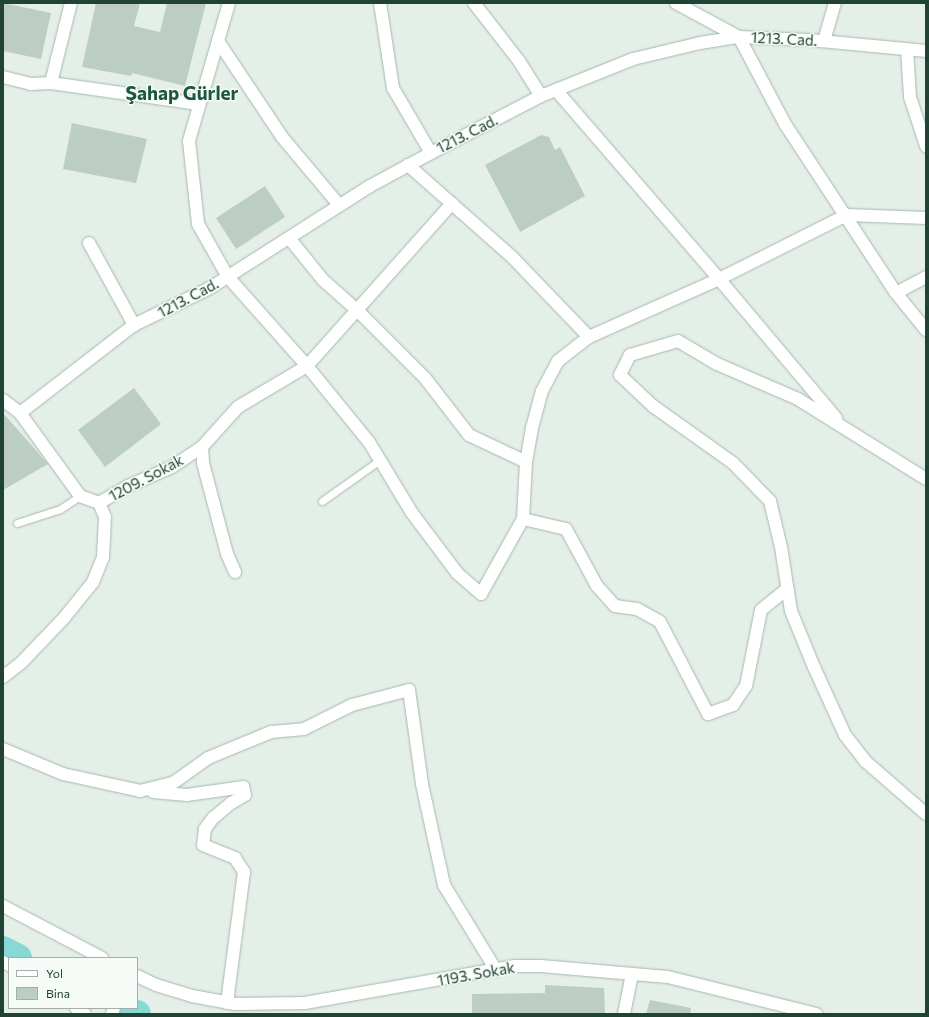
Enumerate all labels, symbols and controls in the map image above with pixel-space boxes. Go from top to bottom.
street label: 1213. Cad. [750,28,818,50]
district label: Şahap Gürler [126,82,238,104]
street label: 1213. Cad. [433,111,501,157]
street label: 1213. Cad. [155,275,221,321]
street label: 1209. Sokak [106,451,186,505]
legend [8,957,138,1009]
street label: 1193. Sokak [436,958,516,990]
text: Yol [46,966,63,980]
text: Bina [46,986,70,1000]

